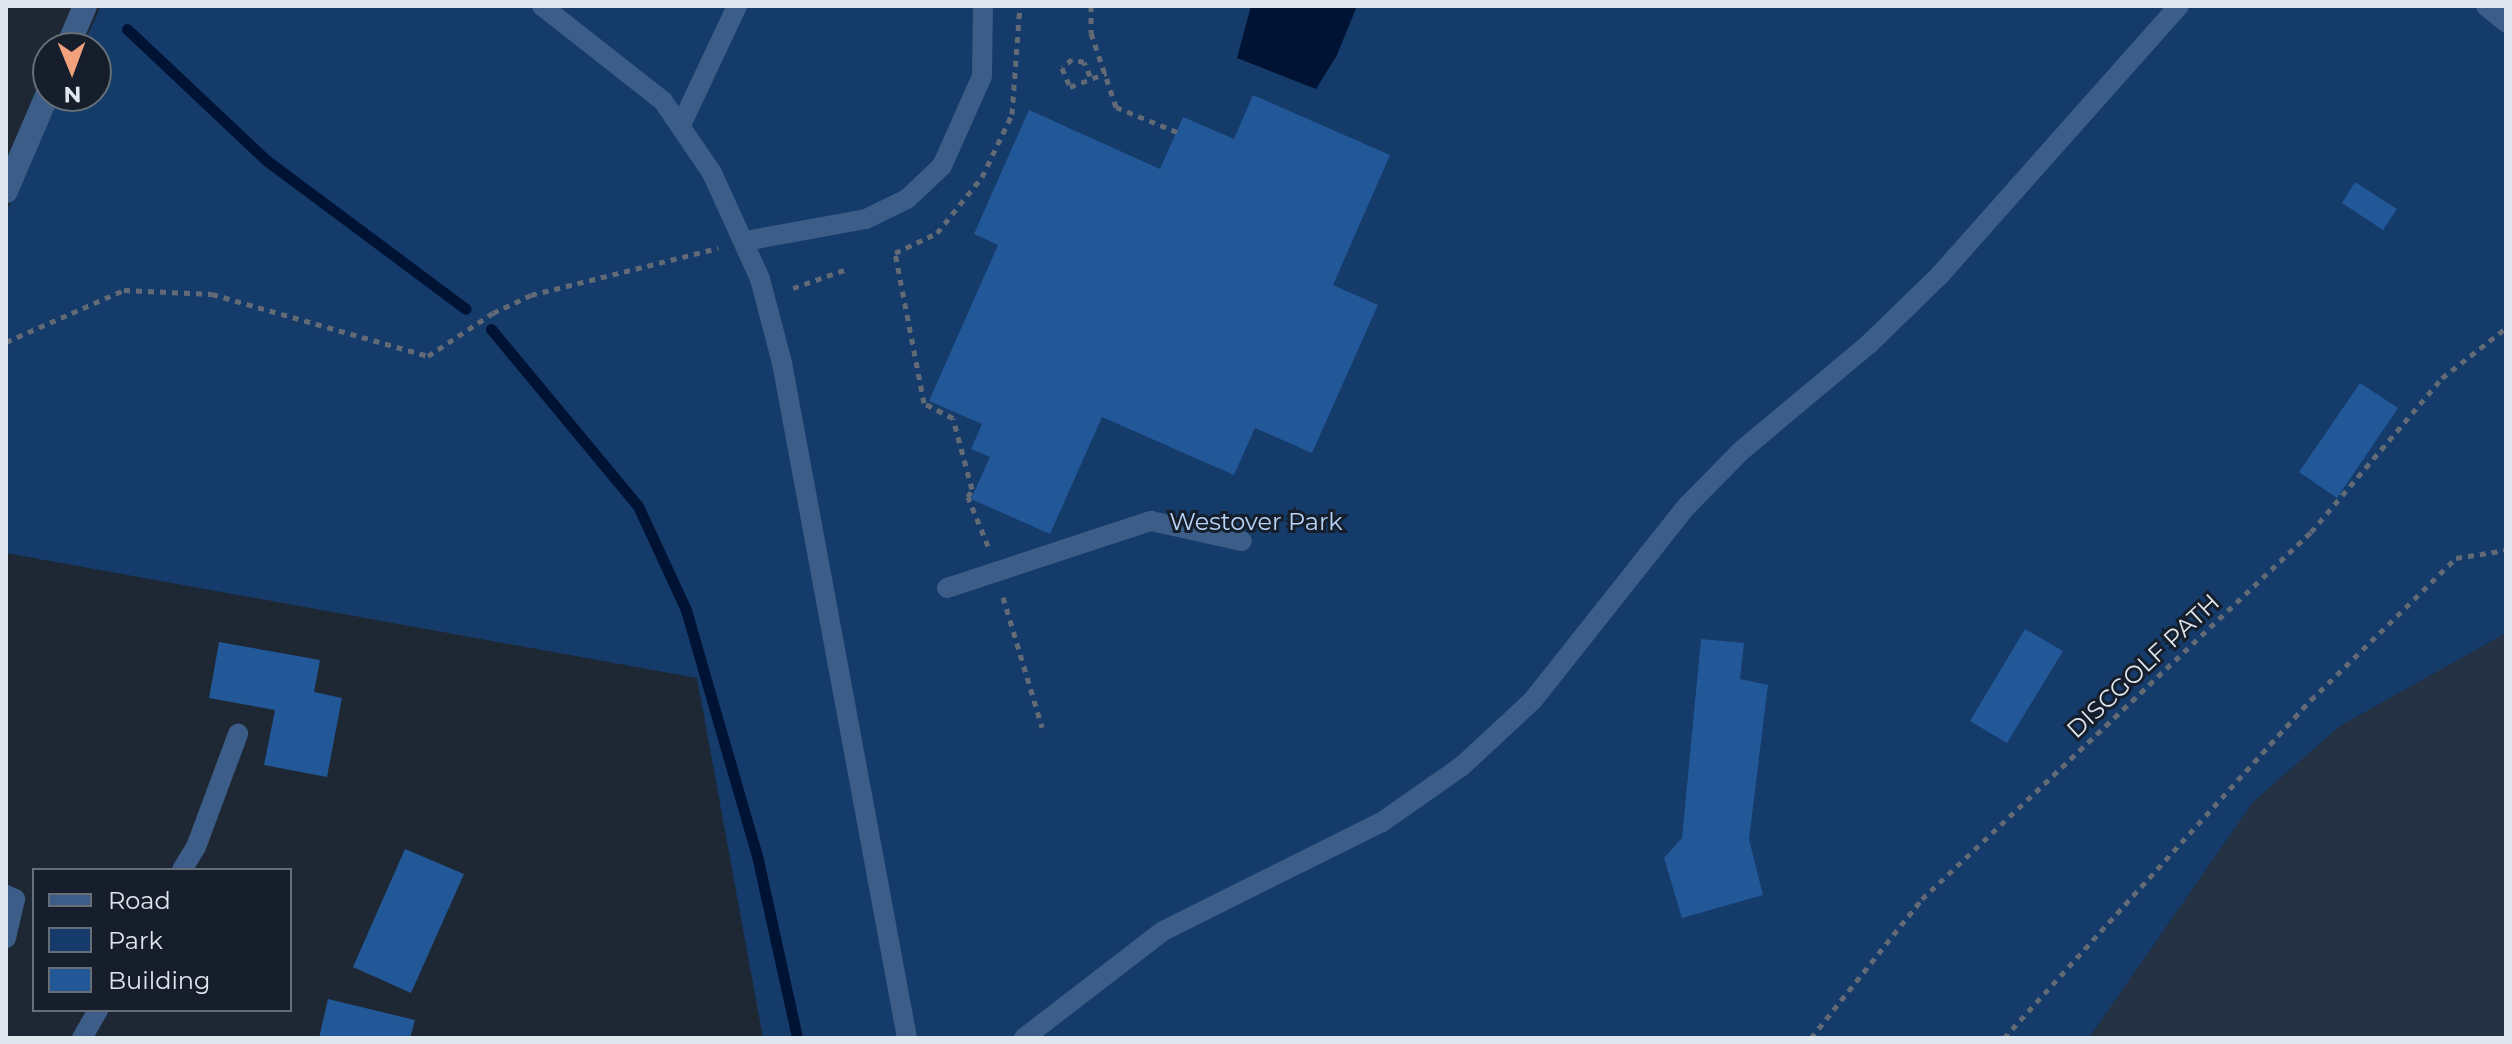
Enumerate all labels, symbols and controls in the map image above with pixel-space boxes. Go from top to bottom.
north arrow [32,32,112,112]
text: N [63,81,82,108]
park label: Westover Park [1169,508,1343,536]
street label: DISCGOLF PATH [2061,588,2225,744]
legend [32,868,292,1012]
text: Road [108,886,171,915]
text: Park [108,926,163,955]
text: Building [108,966,211,995]

